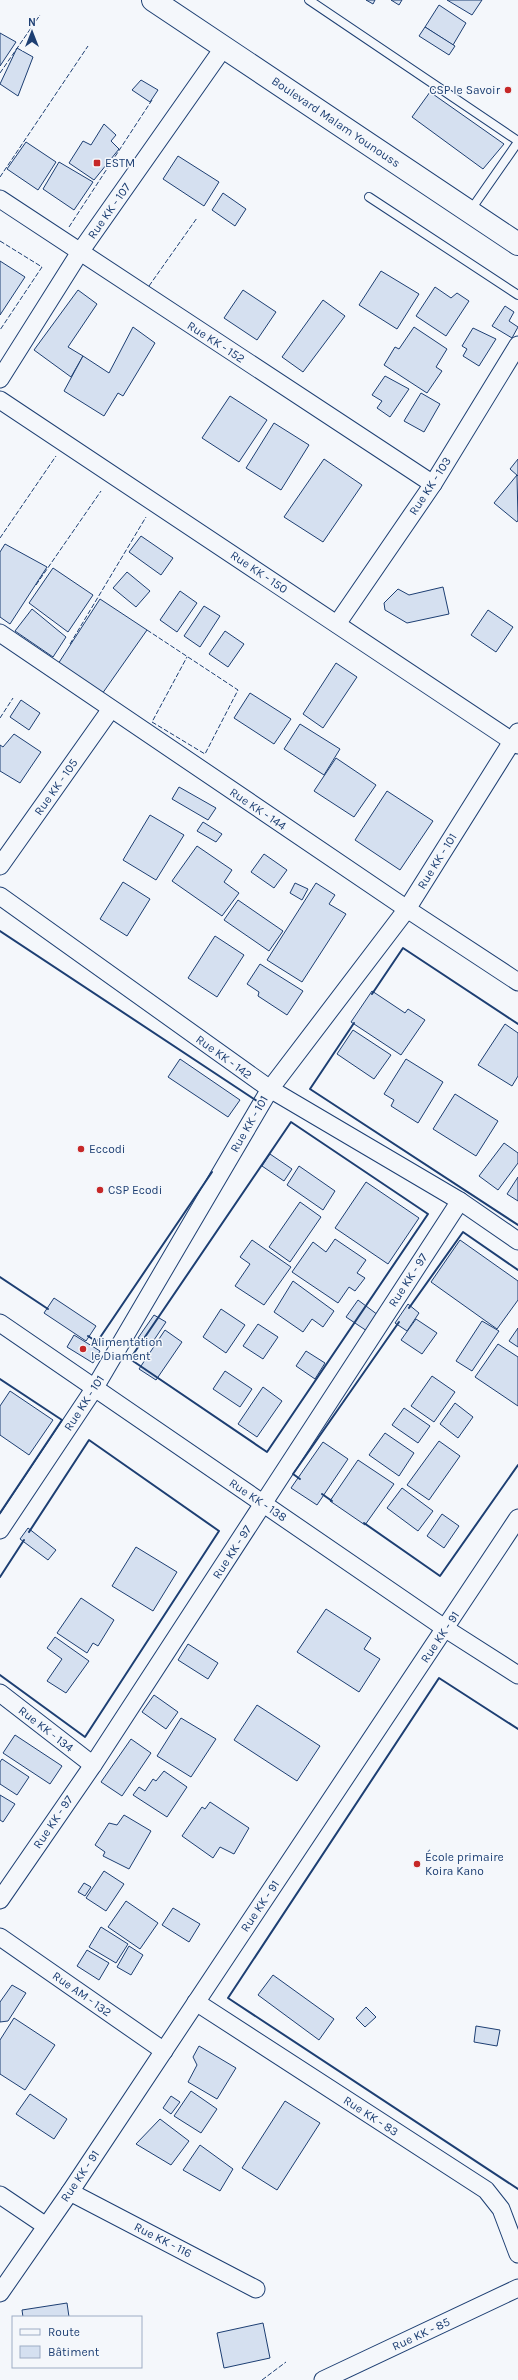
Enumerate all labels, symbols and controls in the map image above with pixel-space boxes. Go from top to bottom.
north arrow [12,12,52,52]
text: N [28,16,36,29]
street label: Boulevard Malam Younouss [269,74,403,170]
place label: CSP le Savoir [429,83,501,97]
marker: CSP le Savoir [503,85,513,95]
place label: ESTM [105,156,135,170]
marker: ESTM [92,158,102,168]
street label: Rue KK - 107 [85,180,134,242]
street label: Rue KK - 152 [185,318,247,366]
street label: Rue KK - 103 [406,454,454,518]
street label: Rue KK - 150 [228,548,290,596]
street label: Rue KK - 105 [31,756,81,818]
street label: Rue KK - 144 [227,785,289,833]
street label: Rue KK - 101 [414,831,460,891]
street label: Rue KK - 142 [193,1032,255,1082]
street label: Rue KK - 101 [227,1093,271,1155]
place label: Eccodi [89,1142,125,1156]
marker: Eccodi [76,1144,86,1154]
place label: CSP Ecodi [108,1183,162,1197]
marker: CSP Ecodi [95,1185,105,1195]
street label: Rue KK - 97 [386,1250,431,1309]
place label: Alimentation le Diament [91,1335,162,1363]
marker: Alimentation le Diament [78,1344,88,1354]
street label: Rue KK - 101 [61,1373,107,1433]
street label: Rue KK - 138 [227,1476,289,1524]
street label: Rue KK - 97 [210,1522,255,1581]
street label: Rue KK - 91 [418,1609,462,1665]
street label: Rue KK - 134 [16,1703,76,1755]
street label: Rue KK - 97 [30,1793,76,1851]
place label: École primaire Koira Kano [425,1849,504,1878]
marker: École primaire Koira Kano [412,1859,422,1869]
street label: Rue KK - 91 [238,1878,282,1934]
street label: Rue AM - 132 [50,1969,114,2019]
street label: Rue KK - 83 [341,2093,401,2139]
street label: Rue KK - 91 [58,2148,102,2204]
street label: Rue KK - 116 [132,2219,194,2261]
street label: Rue KK - 85 [390,2314,452,2353]
legend [12,2316,142,2368]
text: Route [48,2325,80,2339]
text: Bâtiment [48,2345,100,2359]

